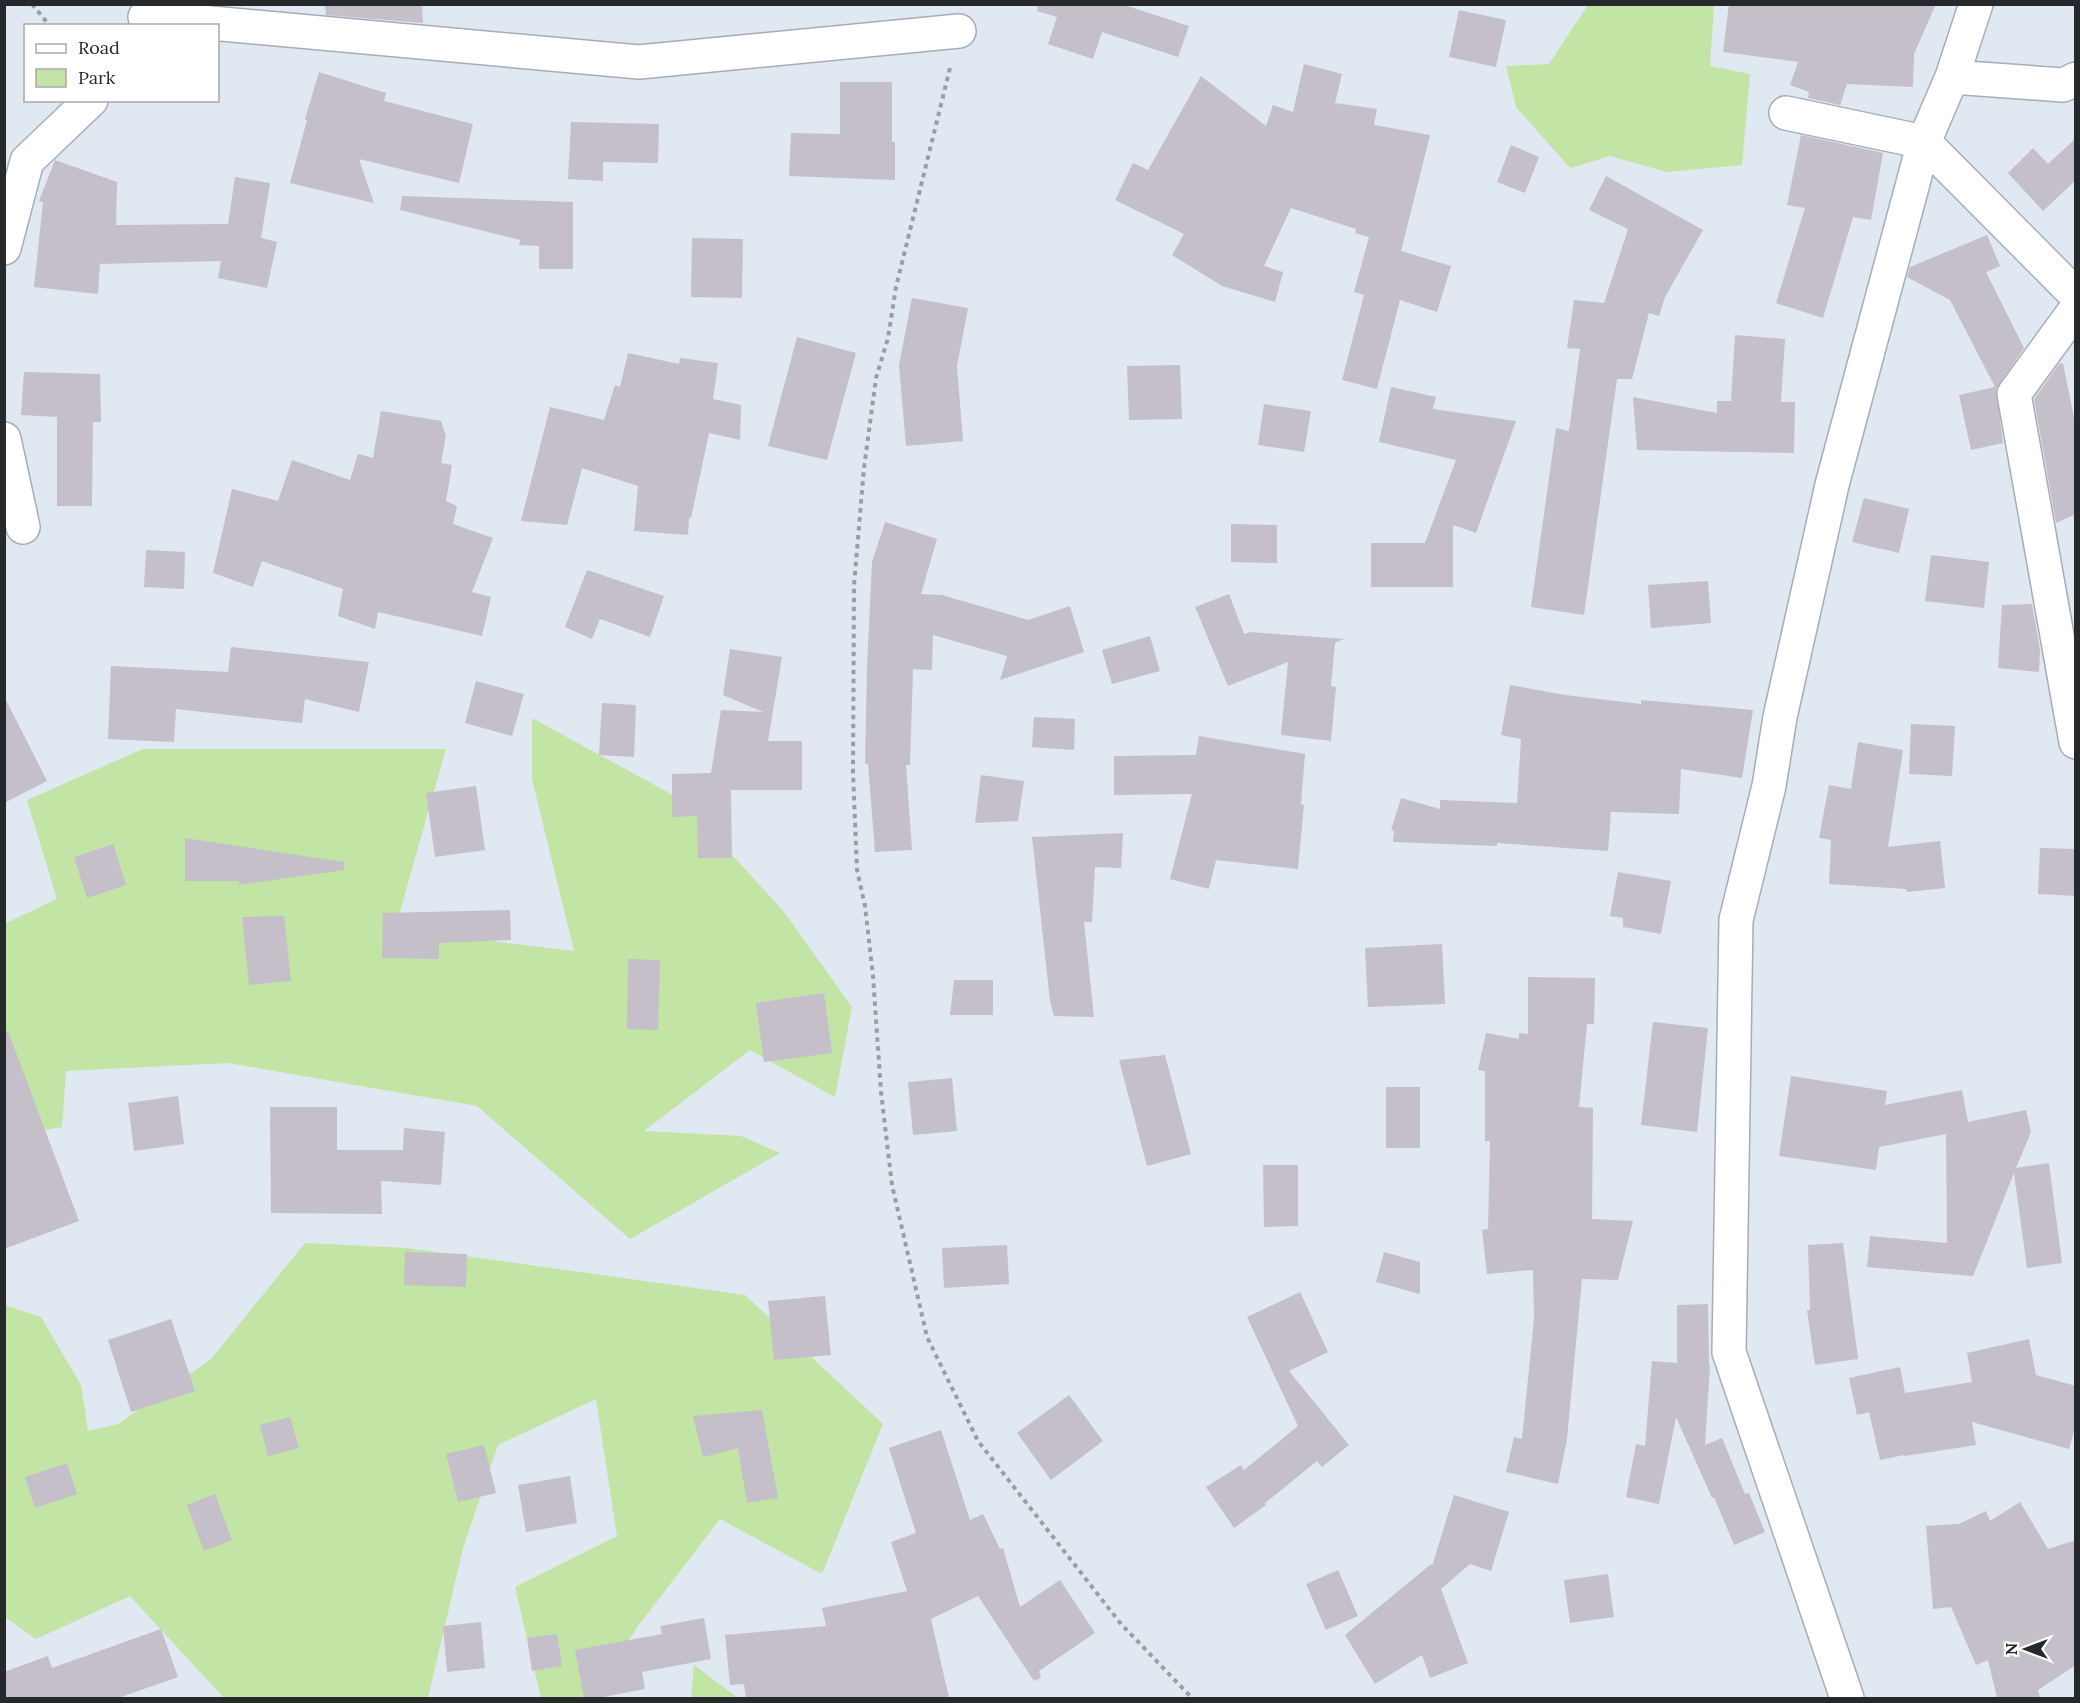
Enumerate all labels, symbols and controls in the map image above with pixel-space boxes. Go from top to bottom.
legend [24,24,219,102]
text: Road [78,36,120,59]
text: Park [78,66,116,89]
north arrow [1996,1619,2056,1679]
text: N [2001,1643,2021,1655]

